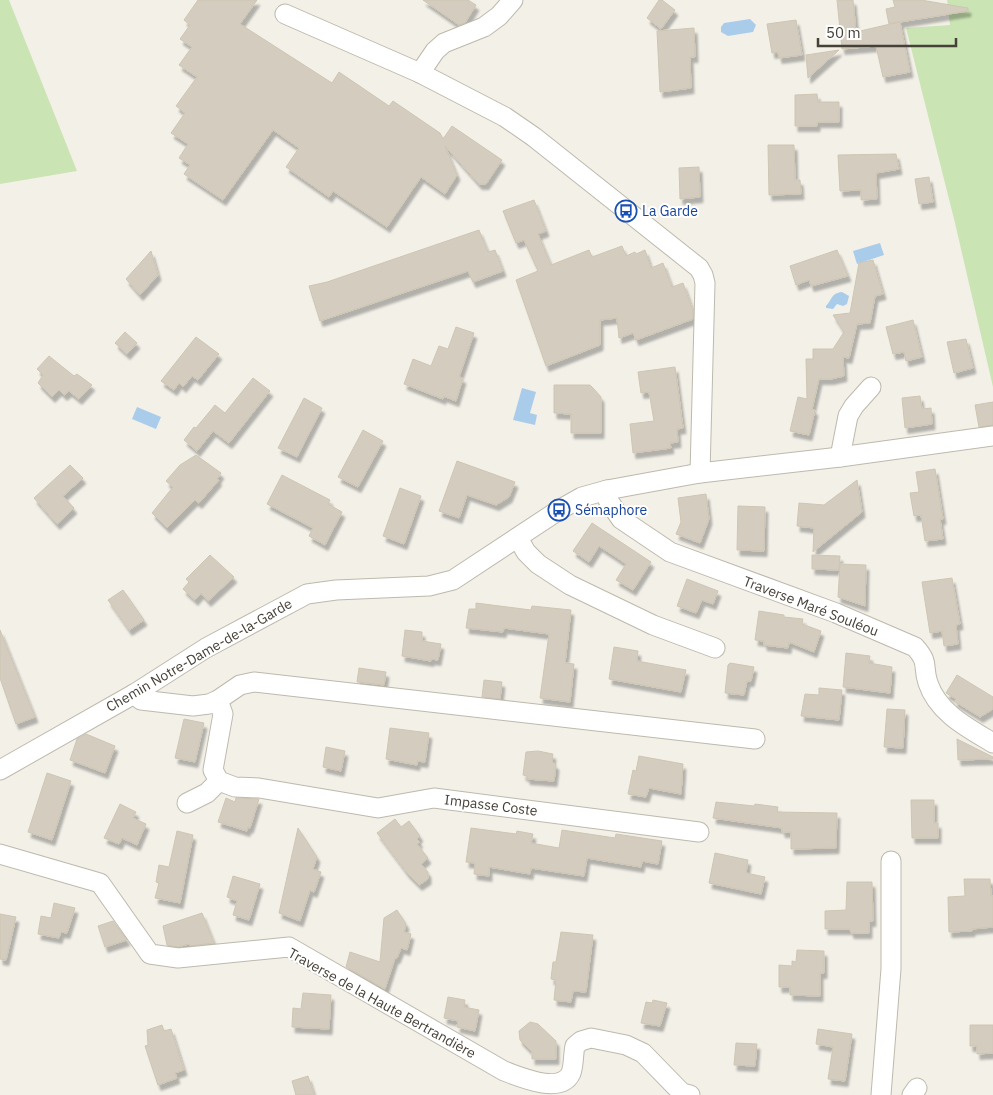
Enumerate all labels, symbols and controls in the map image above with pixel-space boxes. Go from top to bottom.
scale bar [818,15,956,47]
text: 50 m [826,23,861,42]
bus stop icon: La Garde [614,199,638,223]
place label: La Garde [642,202,698,220]
bus stop icon: Sémaphore [547,498,571,522]
place label: Sémaphore [575,501,647,519]
street label: Traverse Maré Souléou [741,572,881,640]
street label: Chemin Notre-Dame-de-la-Garde [103,594,295,716]
street label: Impasse Coste [443,790,539,820]
street label: Traverse de la Haute Bertrandière [285,944,479,1062]

